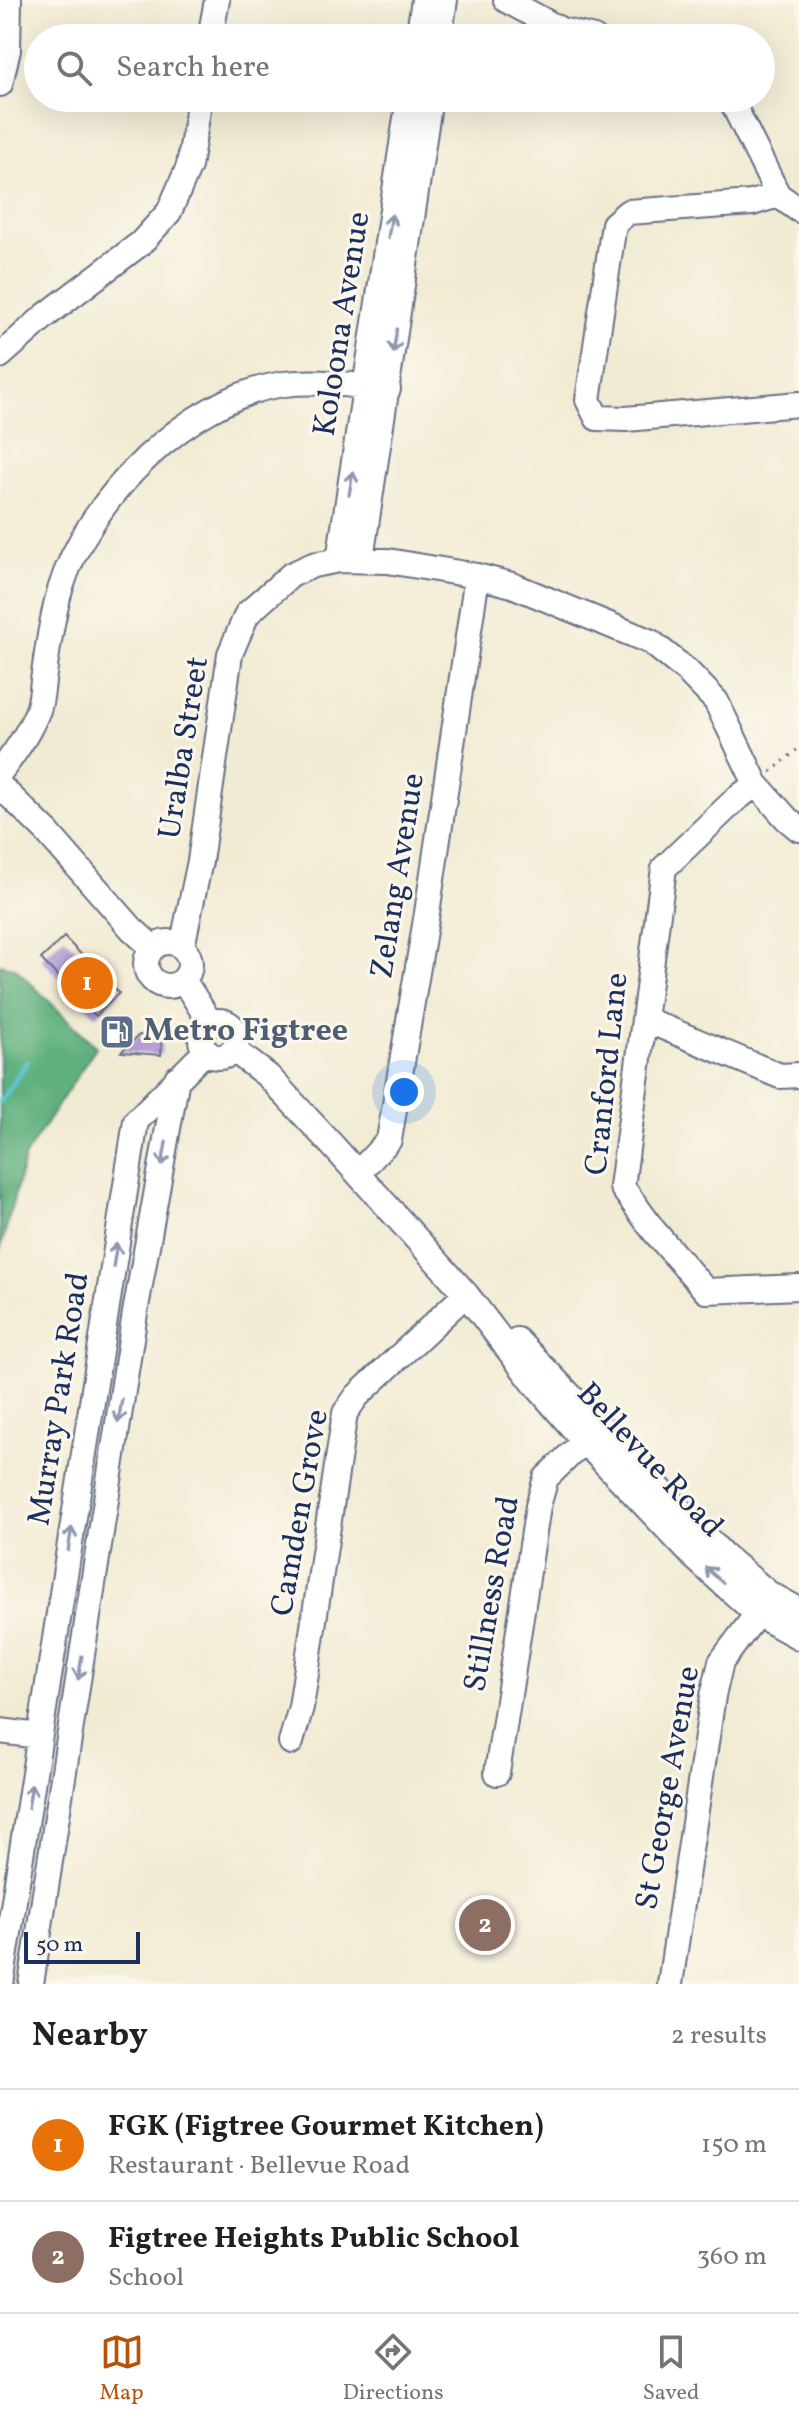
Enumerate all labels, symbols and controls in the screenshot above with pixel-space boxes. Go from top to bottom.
search box [24,24,775,112]
icon: search [52,46,96,90]
text: Search here [116,47,270,89]
street label: Koloona Avenue [304,209,382,439]
one-way arrow [383,213,398,239]
one-way arrow [387,328,402,354]
one-way arrow [344,470,359,496]
street label: Uralba Street [149,654,221,842]
street label: Zelang Avenue [361,770,437,982]
pin: 1 [61,953,113,1013]
street label: Cranford Lane [575,971,641,1177]
place label: Metro Figtree [143,1010,348,1054]
fuel station icon: Metro Figtree [98,1013,136,1051]
your location [384,1072,424,1112]
one-way arrow [155,1141,170,1167]
one-way arrow [108,1243,123,1268]
street label: Murray Park Road [18,1269,102,1529]
street label: Bellevue Road [565,1374,733,1548]
one-way arrow [112,1398,127,1423]
street label: Camden Grove [261,1406,341,1620]
street label: Stillness Road [454,1493,532,1695]
one-way arrow [63,1527,78,1552]
one-way arrow [704,1565,724,1584]
one-way arrow [72,1654,87,1680]
street label: St George Avenue [626,1663,712,1913]
one-way arrow [23,1784,38,1809]
pin: 2 [459,1895,511,1955]
scale bar [24,1928,140,1964]
text: 50 m [36,1930,83,1961]
text: Nearby [32,2013,148,2060]
text: 2 results [671,2018,767,2054]
text: FGK (Figtree Gourmet Kitchen) [108,2106,544,2148]
text: 1 [53,2127,63,2163]
text: 150 m [701,2127,767,2163]
text: Restaurant · Bellevue Road [108,2148,410,2184]
text: Figtree Heights Public School [108,2218,520,2260]
text: 2 [51,2239,65,2275]
text: 360 m [697,2239,767,2275]
text: School [108,2260,184,2296]
tab: Map [100,2330,144,2409]
tab: Directions [343,2330,444,2409]
tab: Saved [643,2330,699,2409]

